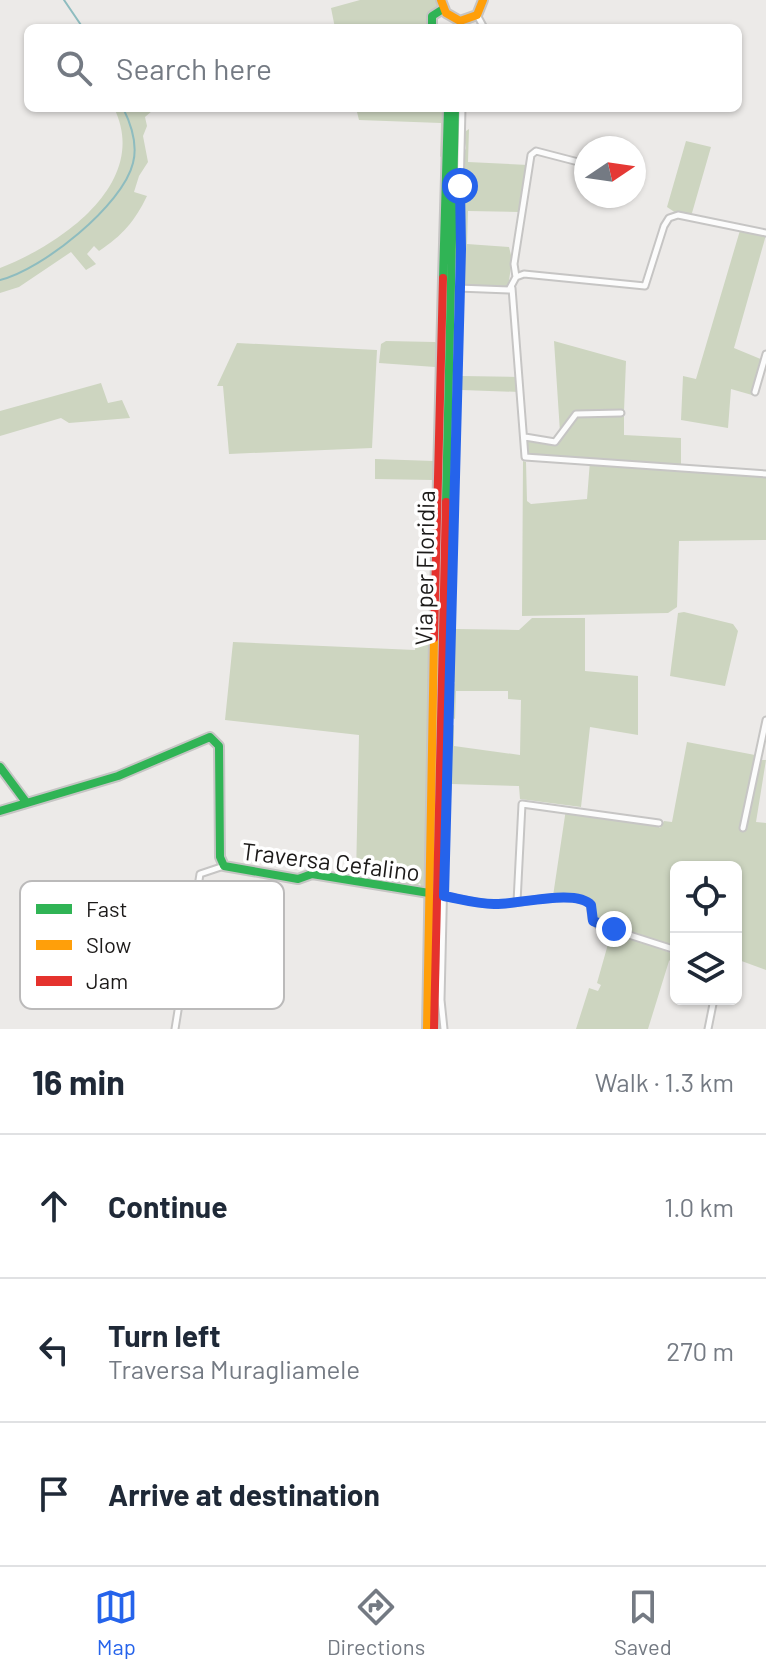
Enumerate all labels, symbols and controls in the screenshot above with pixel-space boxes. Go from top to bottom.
search box [24,24,742,112]
icon: search [52,46,96,90]
text: Search here [116,50,272,86]
north arrow [574,136,646,208]
route start [442,168,478,204]
street label: Via per Floridia [408,490,440,646]
street label: Traversa Cefalino [240,836,422,886]
map controls [670,861,742,1005]
button: locate [670,861,742,933]
legend [20,881,284,1009]
text: Fast [86,895,128,921]
route end [596,911,632,947]
text: Slow [86,931,131,957]
button: layers [670,933,742,1005]
text: Jam [86,967,128,993]
text: 16 min [32,1061,125,1102]
text: Walk · 1.3 km [595,1066,734,1097]
icon: ahead [32,1184,76,1228]
text: Continue [108,1188,228,1224]
text: 1.0 km [664,1191,734,1222]
text: Turn left [108,1317,221,1353]
icon: left [32,1328,76,1372]
text: 270 m [666,1335,734,1366]
text: Traversa Muragliamele [108,1353,360,1384]
icon: arrive [32,1472,76,1516]
text: Arrive at destination [108,1476,380,1512]
tab: Map [94,1585,138,1659]
tab: Directions [327,1585,425,1659]
tab: Saved [614,1585,672,1659]

